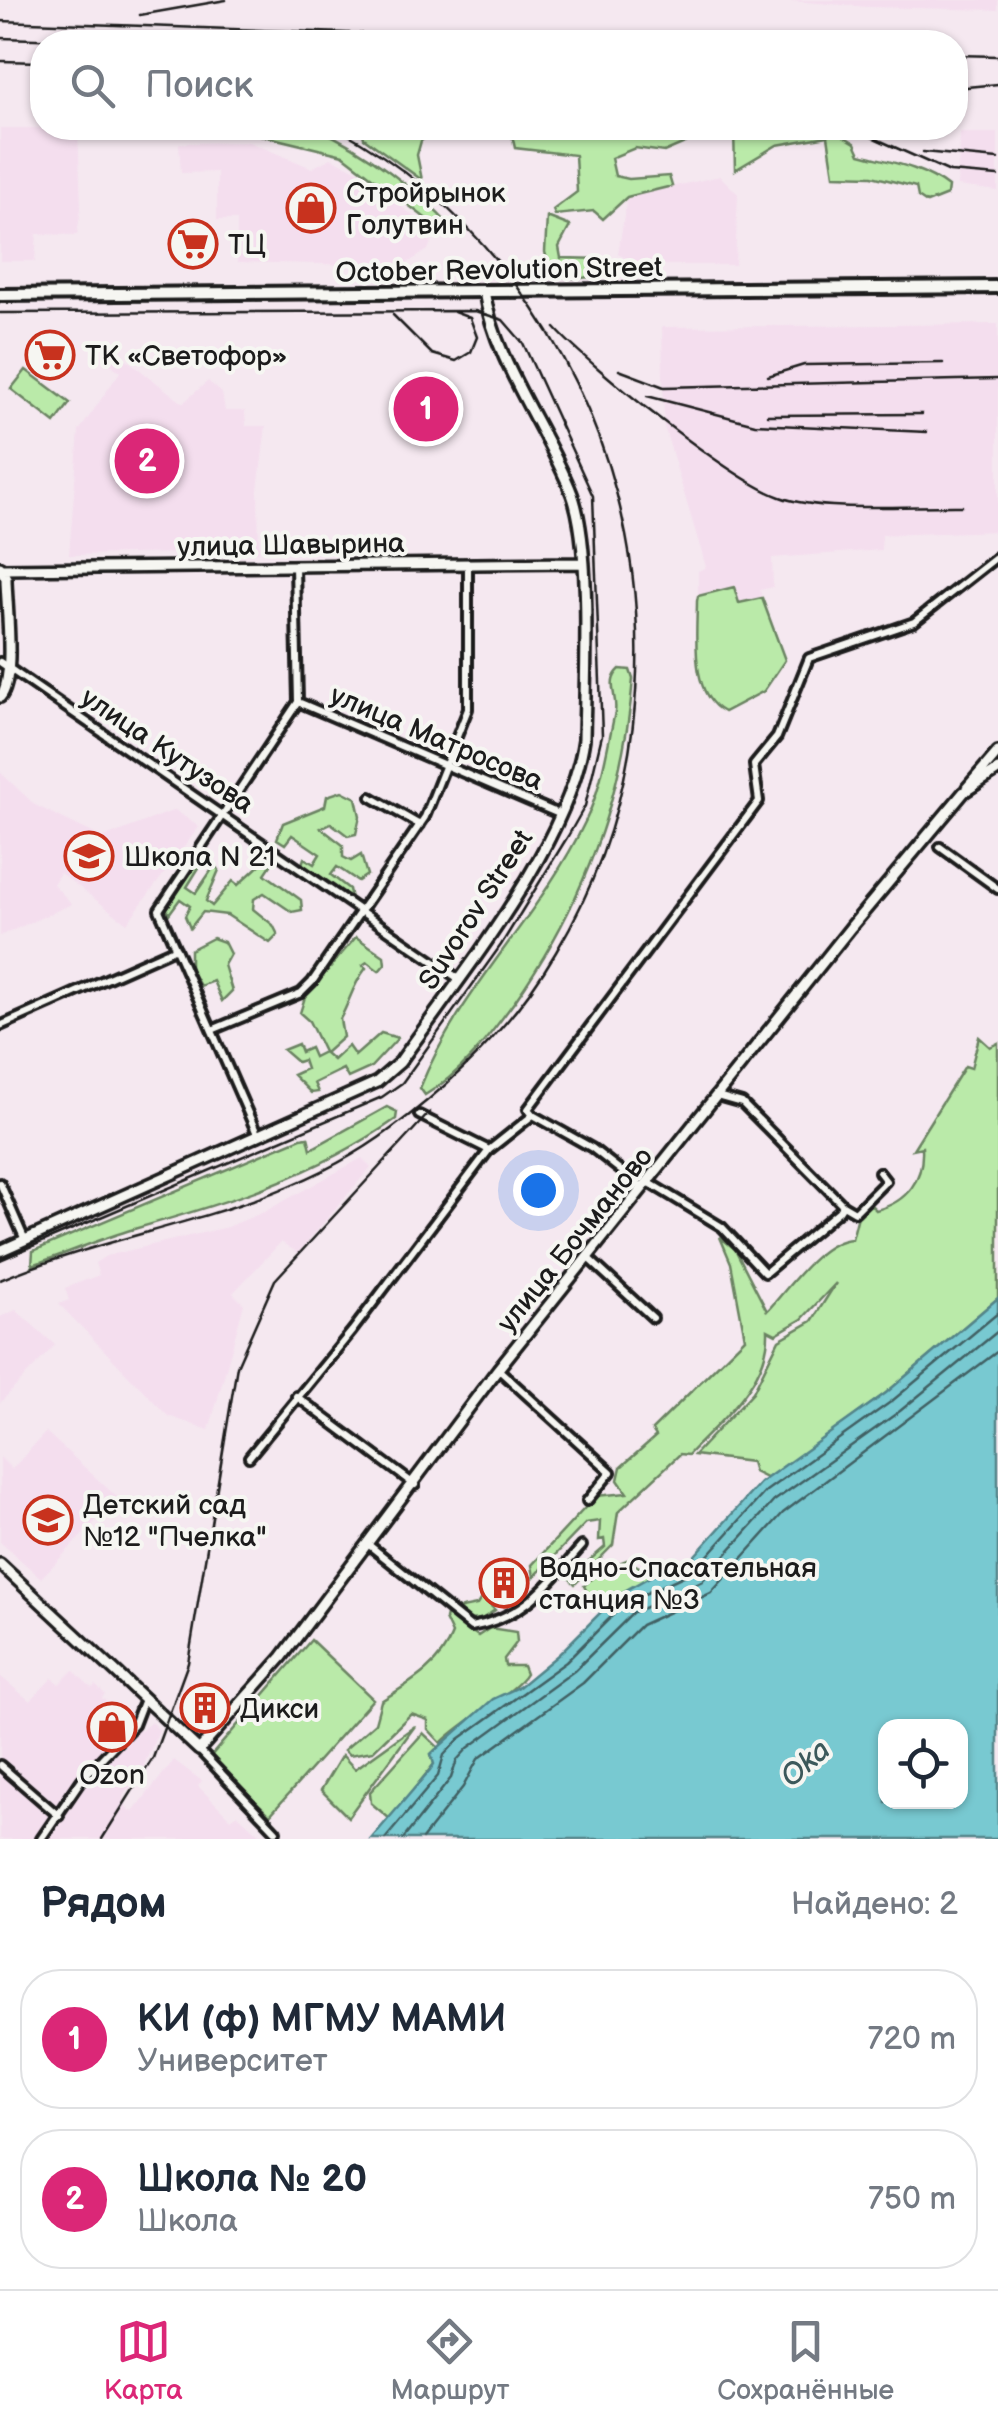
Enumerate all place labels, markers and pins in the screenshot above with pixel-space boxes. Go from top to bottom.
place label: Стройрынок Голутвин [346,177,506,242]
shop icon: Стройрынок Голутвин [285,182,337,234]
supermarket icon: ТЦ [167,218,219,270]
place label: ТЦ [228,229,266,262]
supermarket icon: ТК «Светофор» [24,329,76,381]
place label: ТК «Светофор» [85,340,287,373]
pin: 1 [394,372,458,446]
pin: 2 [114,424,180,498]
school or university icon: Школа N 21 [63,830,115,882]
place label: Школа N 21 [124,841,275,874]
place label: Детский сад №12 "Пчелка" [83,1489,267,1554]
school or university icon: Детский сад №12 "Пчелка" [22,1494,74,1546]
place label: Водно-Спасательная станция №3 [539,1552,817,1617]
building icon: Водно-Спасательная станция №3 [478,1557,530,1609]
building icon: Дикси [179,1682,231,1734]
place label: Дикси [240,1693,319,1726]
shop icon: Ozon [86,1701,138,1753]
place label: Ozon [79,1759,145,1792]

